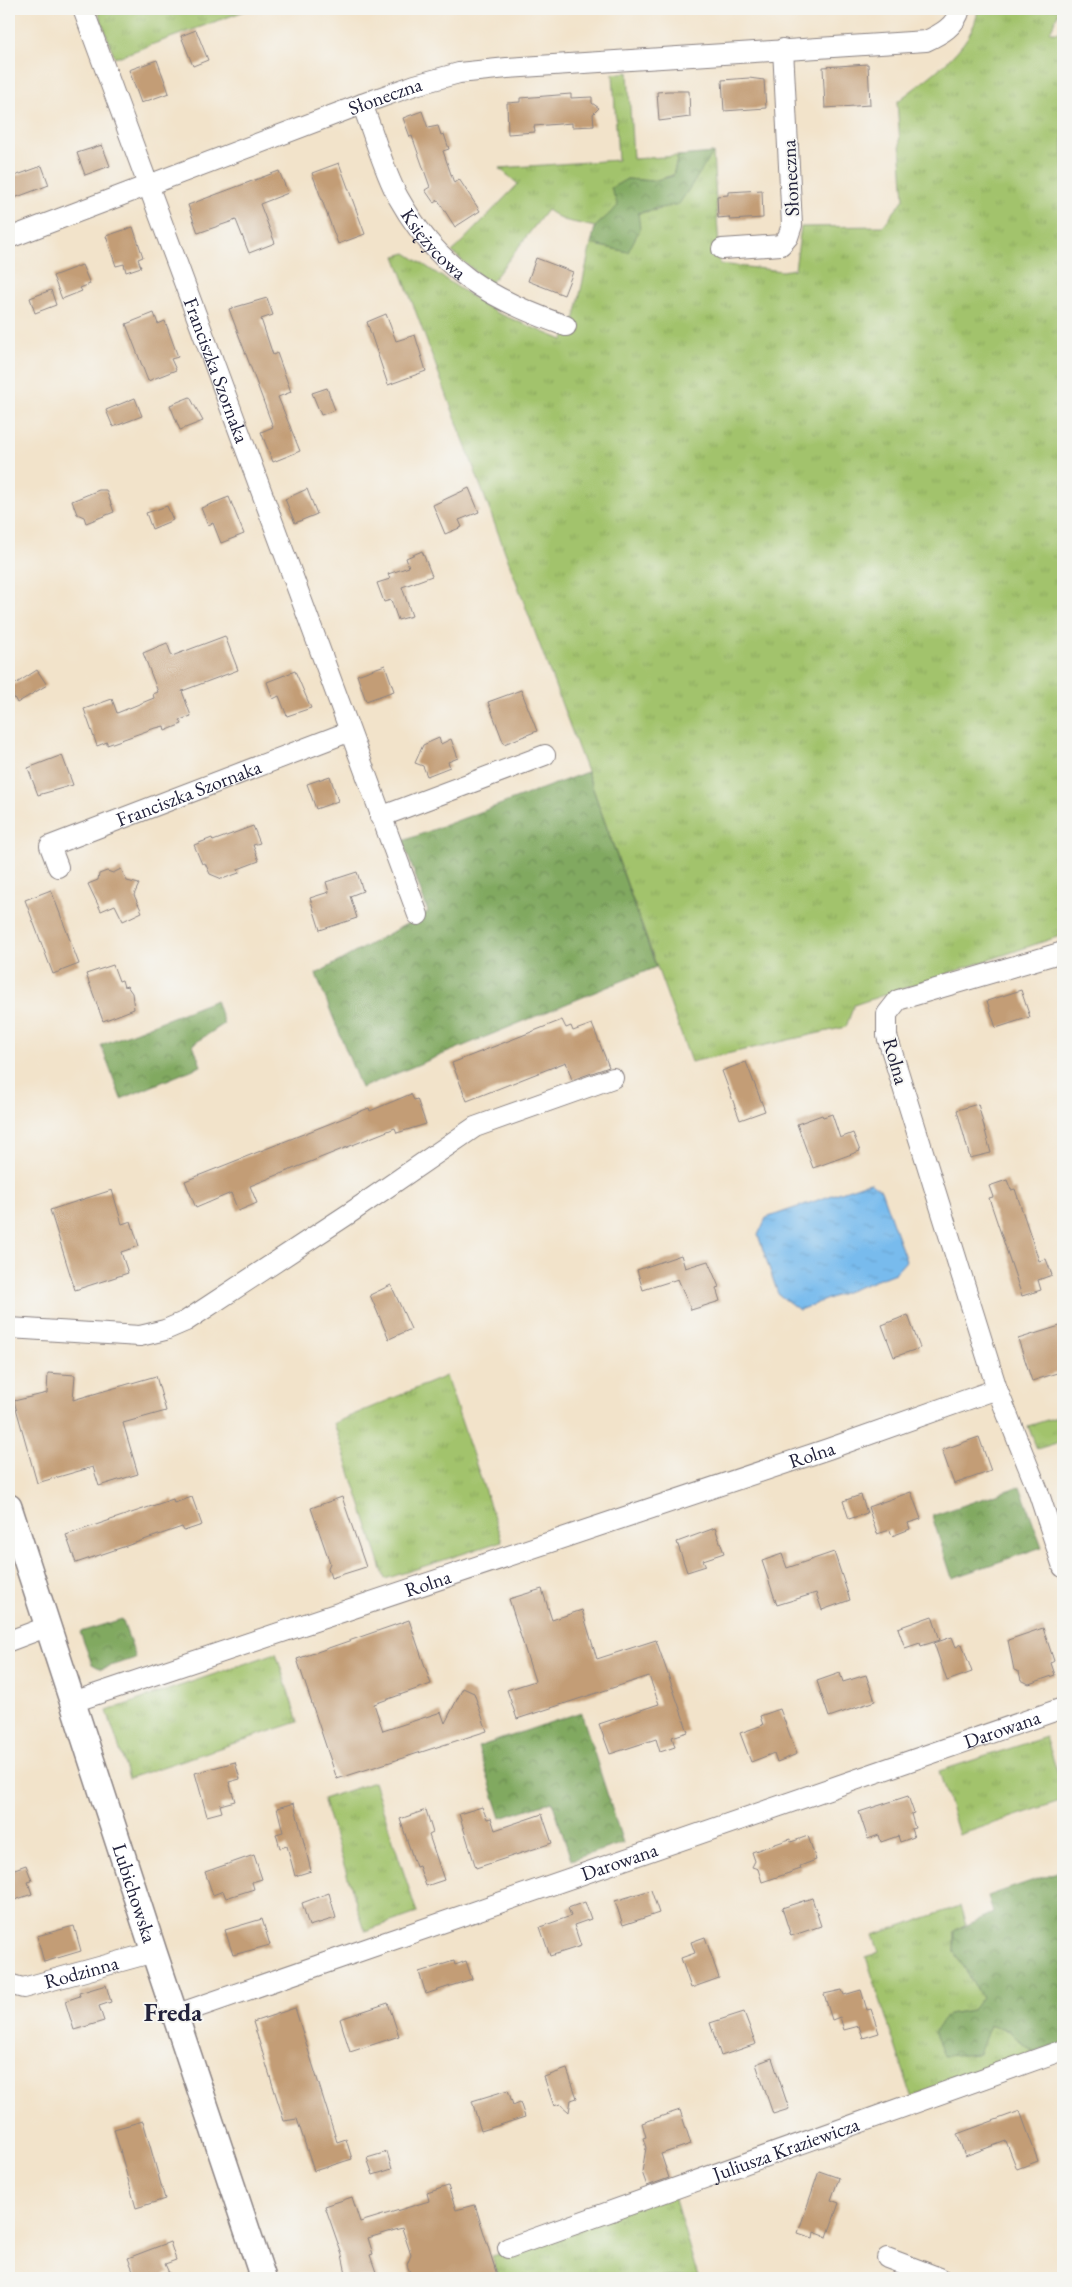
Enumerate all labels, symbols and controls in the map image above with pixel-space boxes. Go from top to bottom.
street label: Słoneczna [344,71,425,121]
street label: Słoneczna [775,139,805,217]
street label: Księżycowa [395,203,472,285]
street label: Franciszka Szornaka [178,294,255,447]
street label: Franciszka Szornaka [112,753,265,832]
street label: Rolna [877,1035,915,1087]
street label: Rolna [785,1435,838,1474]
street label: Rolna [401,1563,454,1603]
street label: Darowana [960,1704,1044,1754]
street label: Darowana [577,1836,661,1887]
street label: Lubichowska [106,1840,163,1946]
street label: Rodzinna [41,1949,121,1995]
district label: Freda [144,1996,203,2028]
street label: Juliusza Kraziewicza [707,2111,863,2188]

